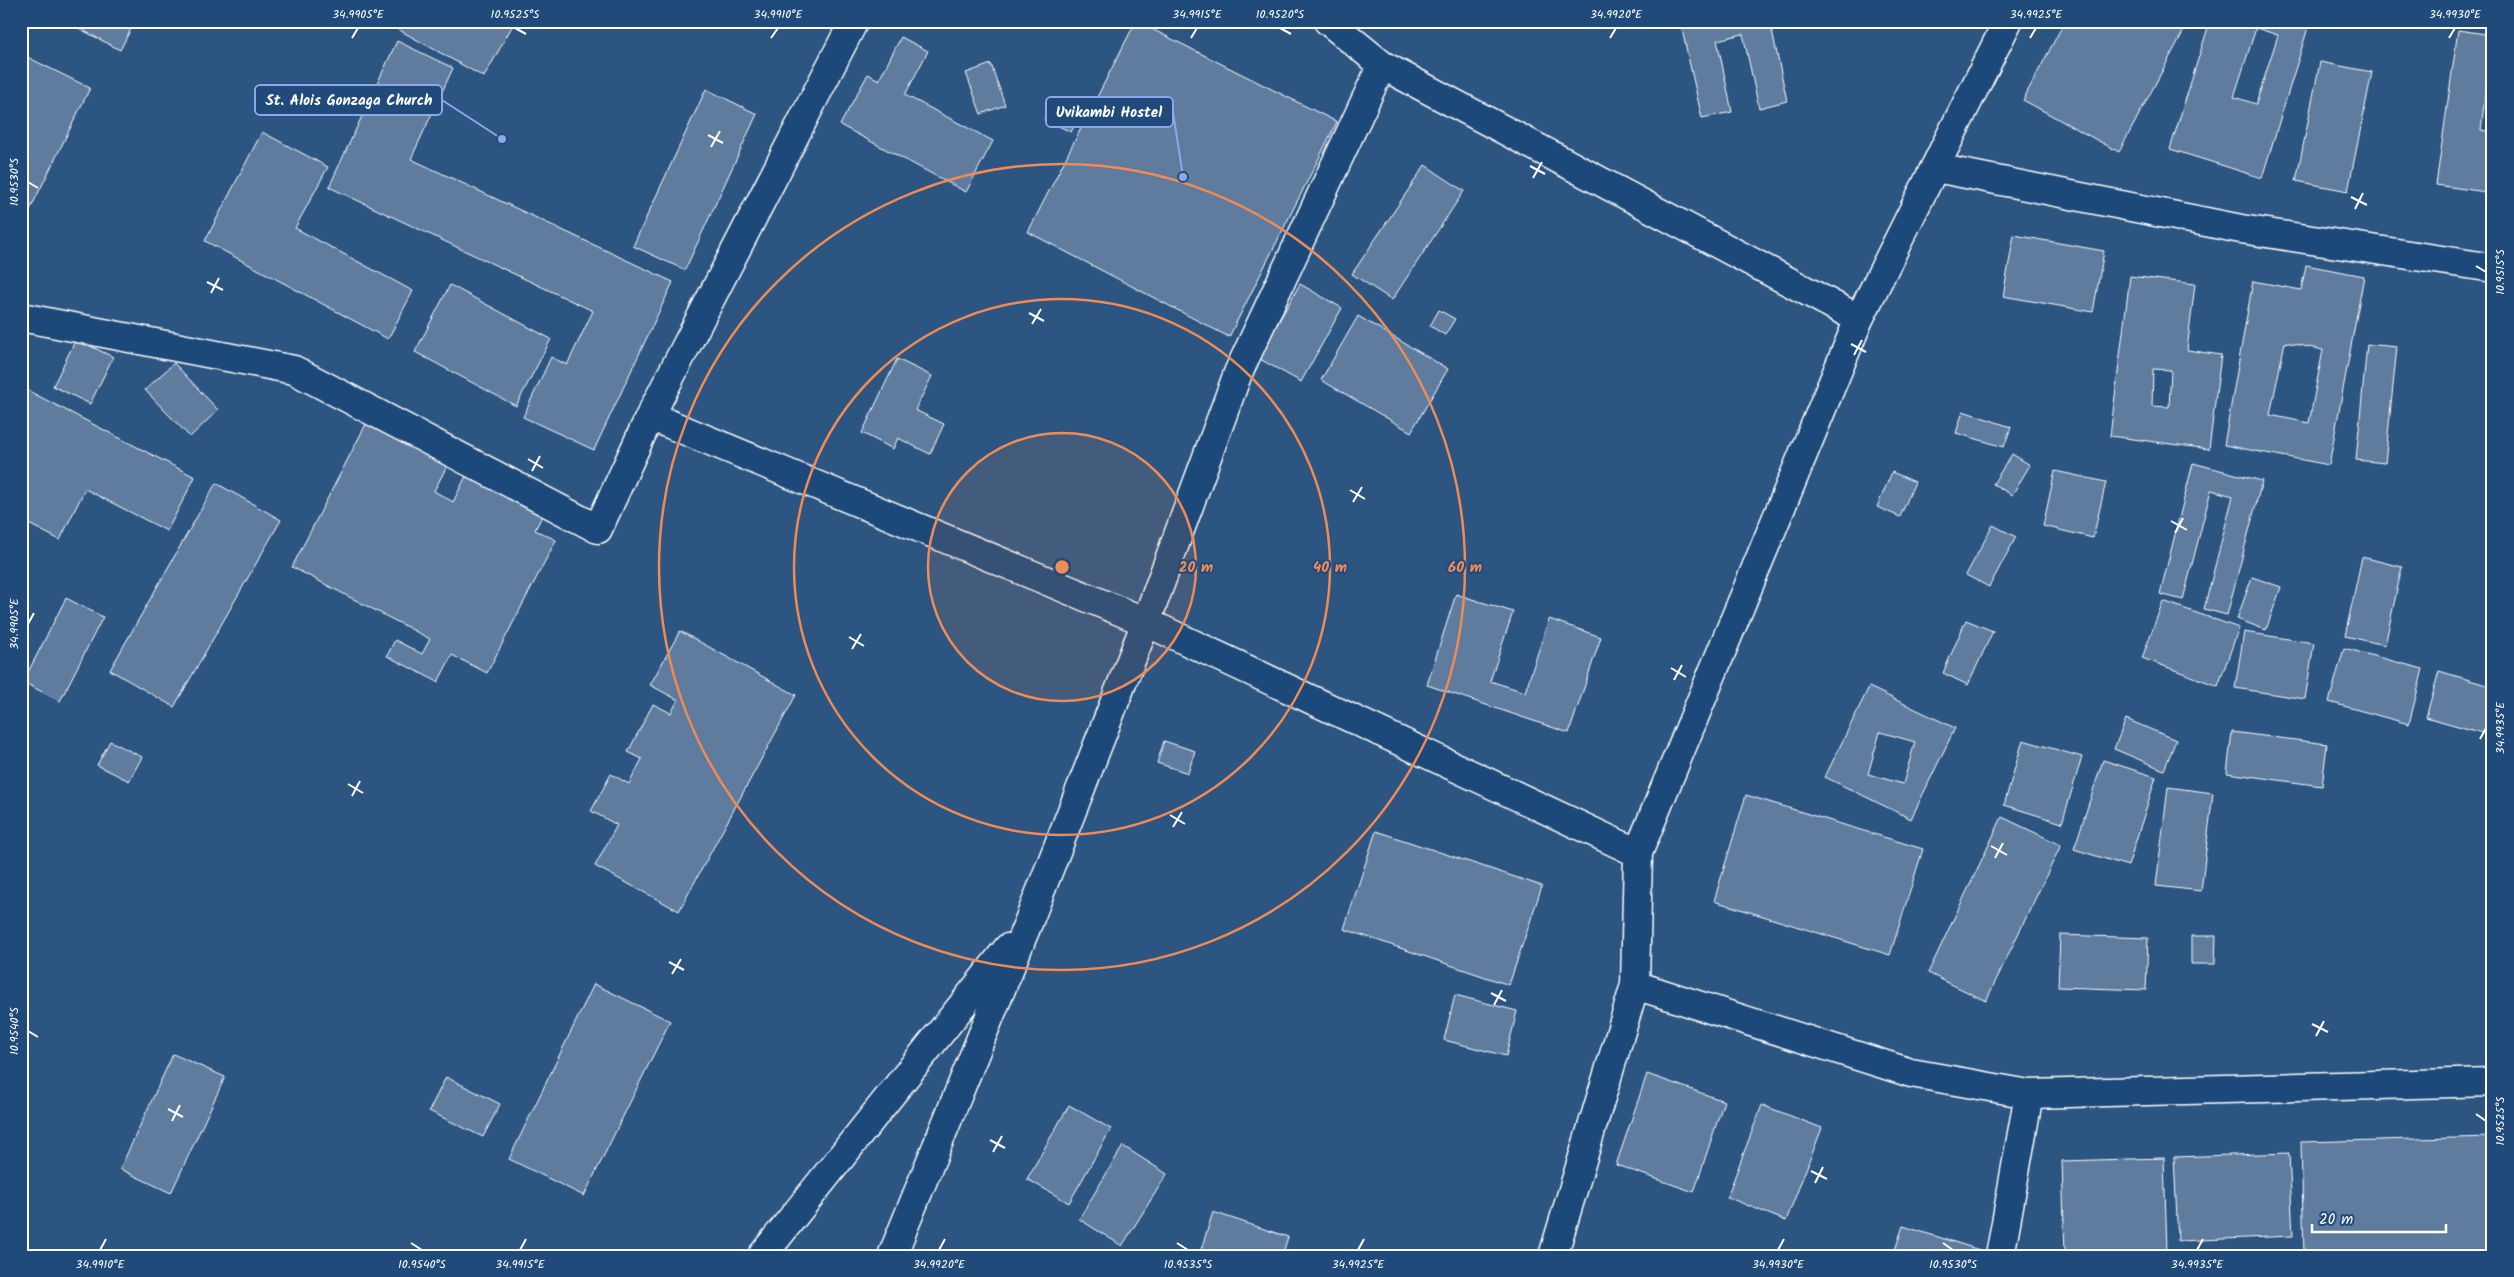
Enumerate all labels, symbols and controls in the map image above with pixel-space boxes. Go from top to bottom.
text: 34.9905°E [332,5,385,24]
text: 10.9525°S [491,5,540,24]
text: 34.9910°E [754,5,803,24]
text: 34.9915°E [1172,5,1223,24]
text: 10.9520°S [1256,5,1305,24]
text: 34.9920°E [1590,5,1643,24]
text: 34.9925°E [2010,5,2063,24]
text: 34.9930°E [2429,5,2482,24]
callout: St. Alois Gonzaga Church [255,85,442,115]
text: St. Alois Gonzaga Church [265,89,433,113]
callout: Uvikambi Hostel [1046,97,1173,127]
text: Uvikambi Hostel [1056,101,1162,125]
text: 10.9530°S [5,157,24,206]
text: 10.9515°S [2491,249,2510,295]
text: 20 m [1179,556,1213,580]
text: 40 m [1313,556,1347,580]
text: 60 m [1448,556,1482,580]
centre of rings [1053,558,1071,576]
text: 34.9905°E [5,597,24,650]
text: 34.9935°E [2491,701,2510,754]
text: 10.9540°S [5,1006,24,1055]
text: 10.9525°S [2491,1096,2510,1145]
scale bar [2312,1202,2445,1234]
text: 20 m [2319,1208,2353,1232]
text: 34.9910°E [76,1255,125,1274]
text: 10.9540°S [398,1255,447,1274]
text: 34.9915°E [495,1255,546,1274]
text: 34.9920°E [913,1255,966,1274]
text: 10.9535°S [1164,1255,1213,1274]
text: 34.9925°E [1332,1255,1385,1274]
text: 34.9930°E [1752,1255,1805,1274]
text: 10.9530°S [1929,1255,1978,1274]
text: 34.9935°E [2171,1255,2224,1274]

